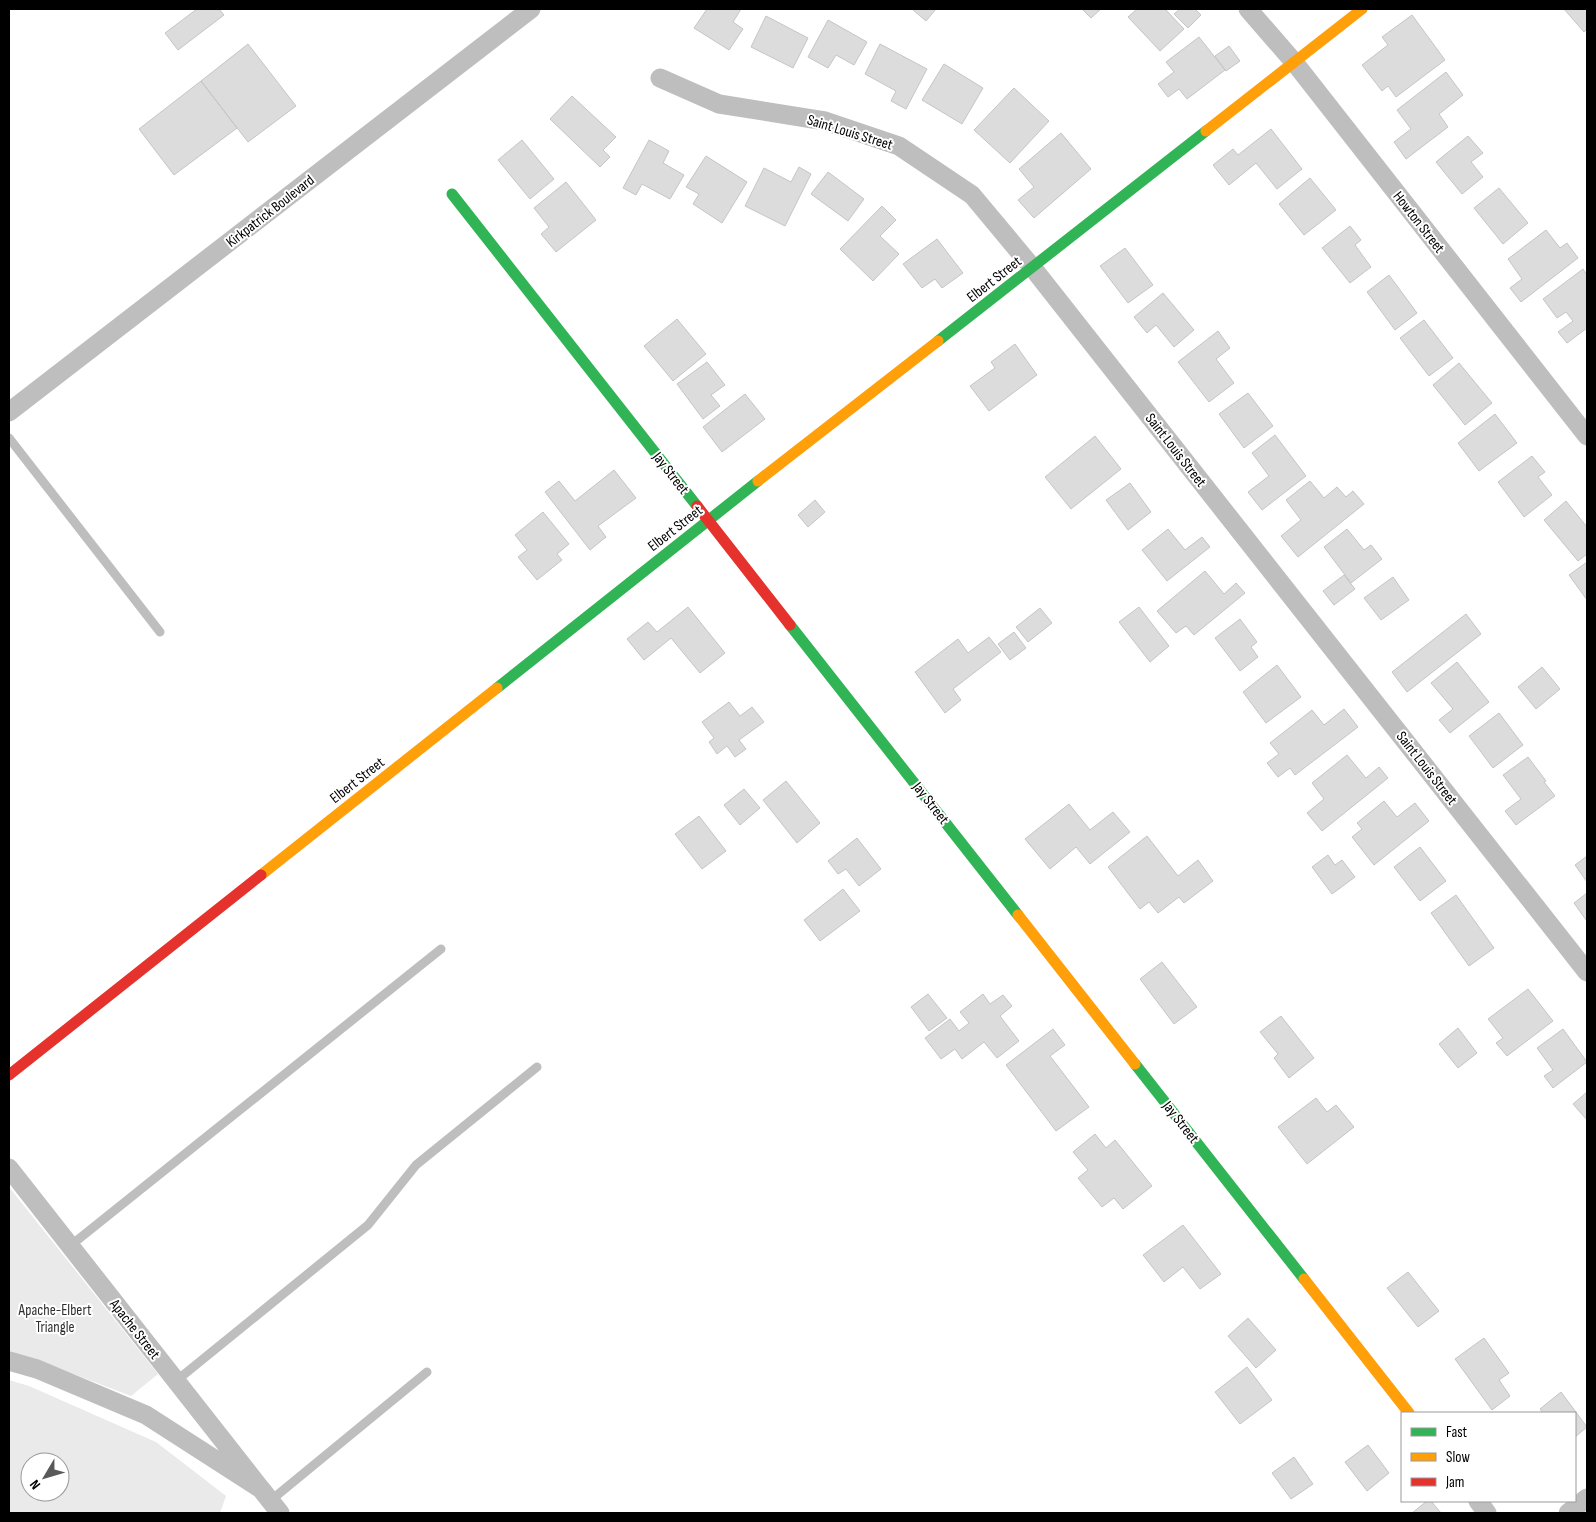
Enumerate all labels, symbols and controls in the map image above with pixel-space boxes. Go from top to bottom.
street label: Saint Louis Street [805,110,895,155]
street label: Kirkpatrick Boulevard [222,171,318,252]
street label: Howton Street [1389,188,1449,257]
street label: Elbert Street [963,252,1026,307]
street label: Saint Louis Street [1141,410,1211,491]
street label: Jay Street [648,448,693,499]
street label: Elbert Street [644,501,707,556]
street label: Saint Louis Street [1392,728,1462,809]
street label: Elbert Street [326,753,389,808]
street label: Jay Street [908,778,953,829]
street label: Jay Street [1158,1097,1203,1148]
street label: Apache Street [105,1295,164,1364]
park label: Apache-Elbert Triangle [18,1301,92,1337]
legend [1401,1412,1576,1502]
text: Fast [1446,1423,1468,1442]
text: Slow [1446,1448,1470,1467]
north arrow [20,1452,70,1502]
text: Jam [1445,1473,1464,1492]
text: N [26,1477,44,1493]

